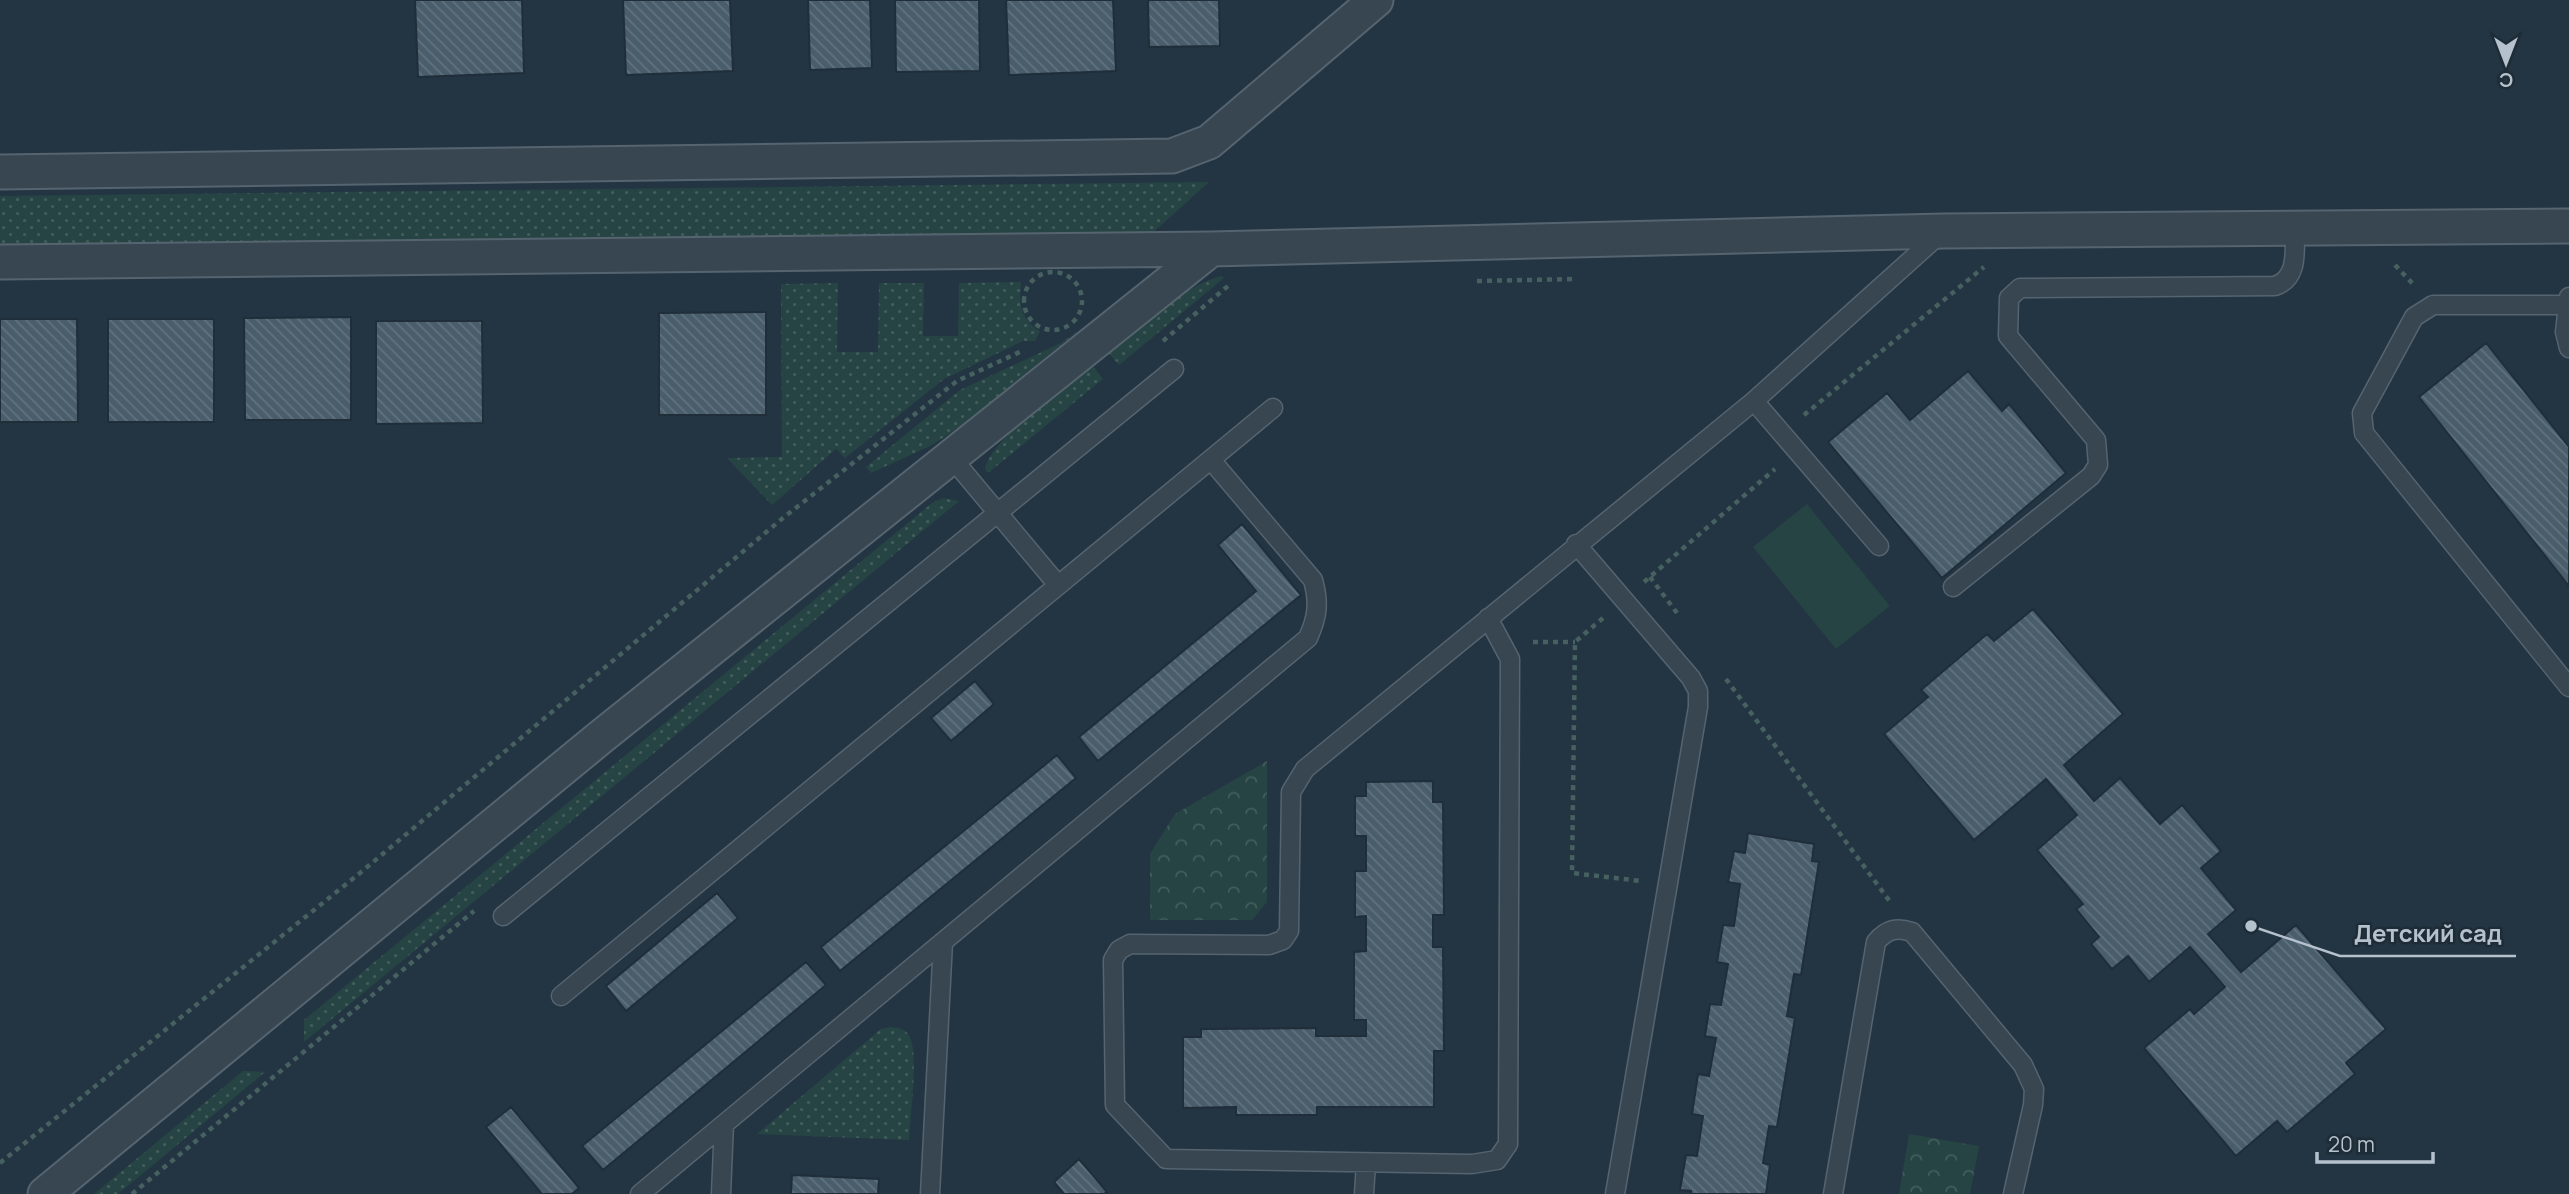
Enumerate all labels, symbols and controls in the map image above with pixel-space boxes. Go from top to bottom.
north arrow [2471,28,2541,98]
text: С [2499,67,2513,93]
callout: Детский сад [2340,911,2516,956]
text: Детский сад [2354,916,2502,949]
scale bar [2317,1120,2432,1164]
text: 20 m [2328,1130,2375,1158]

